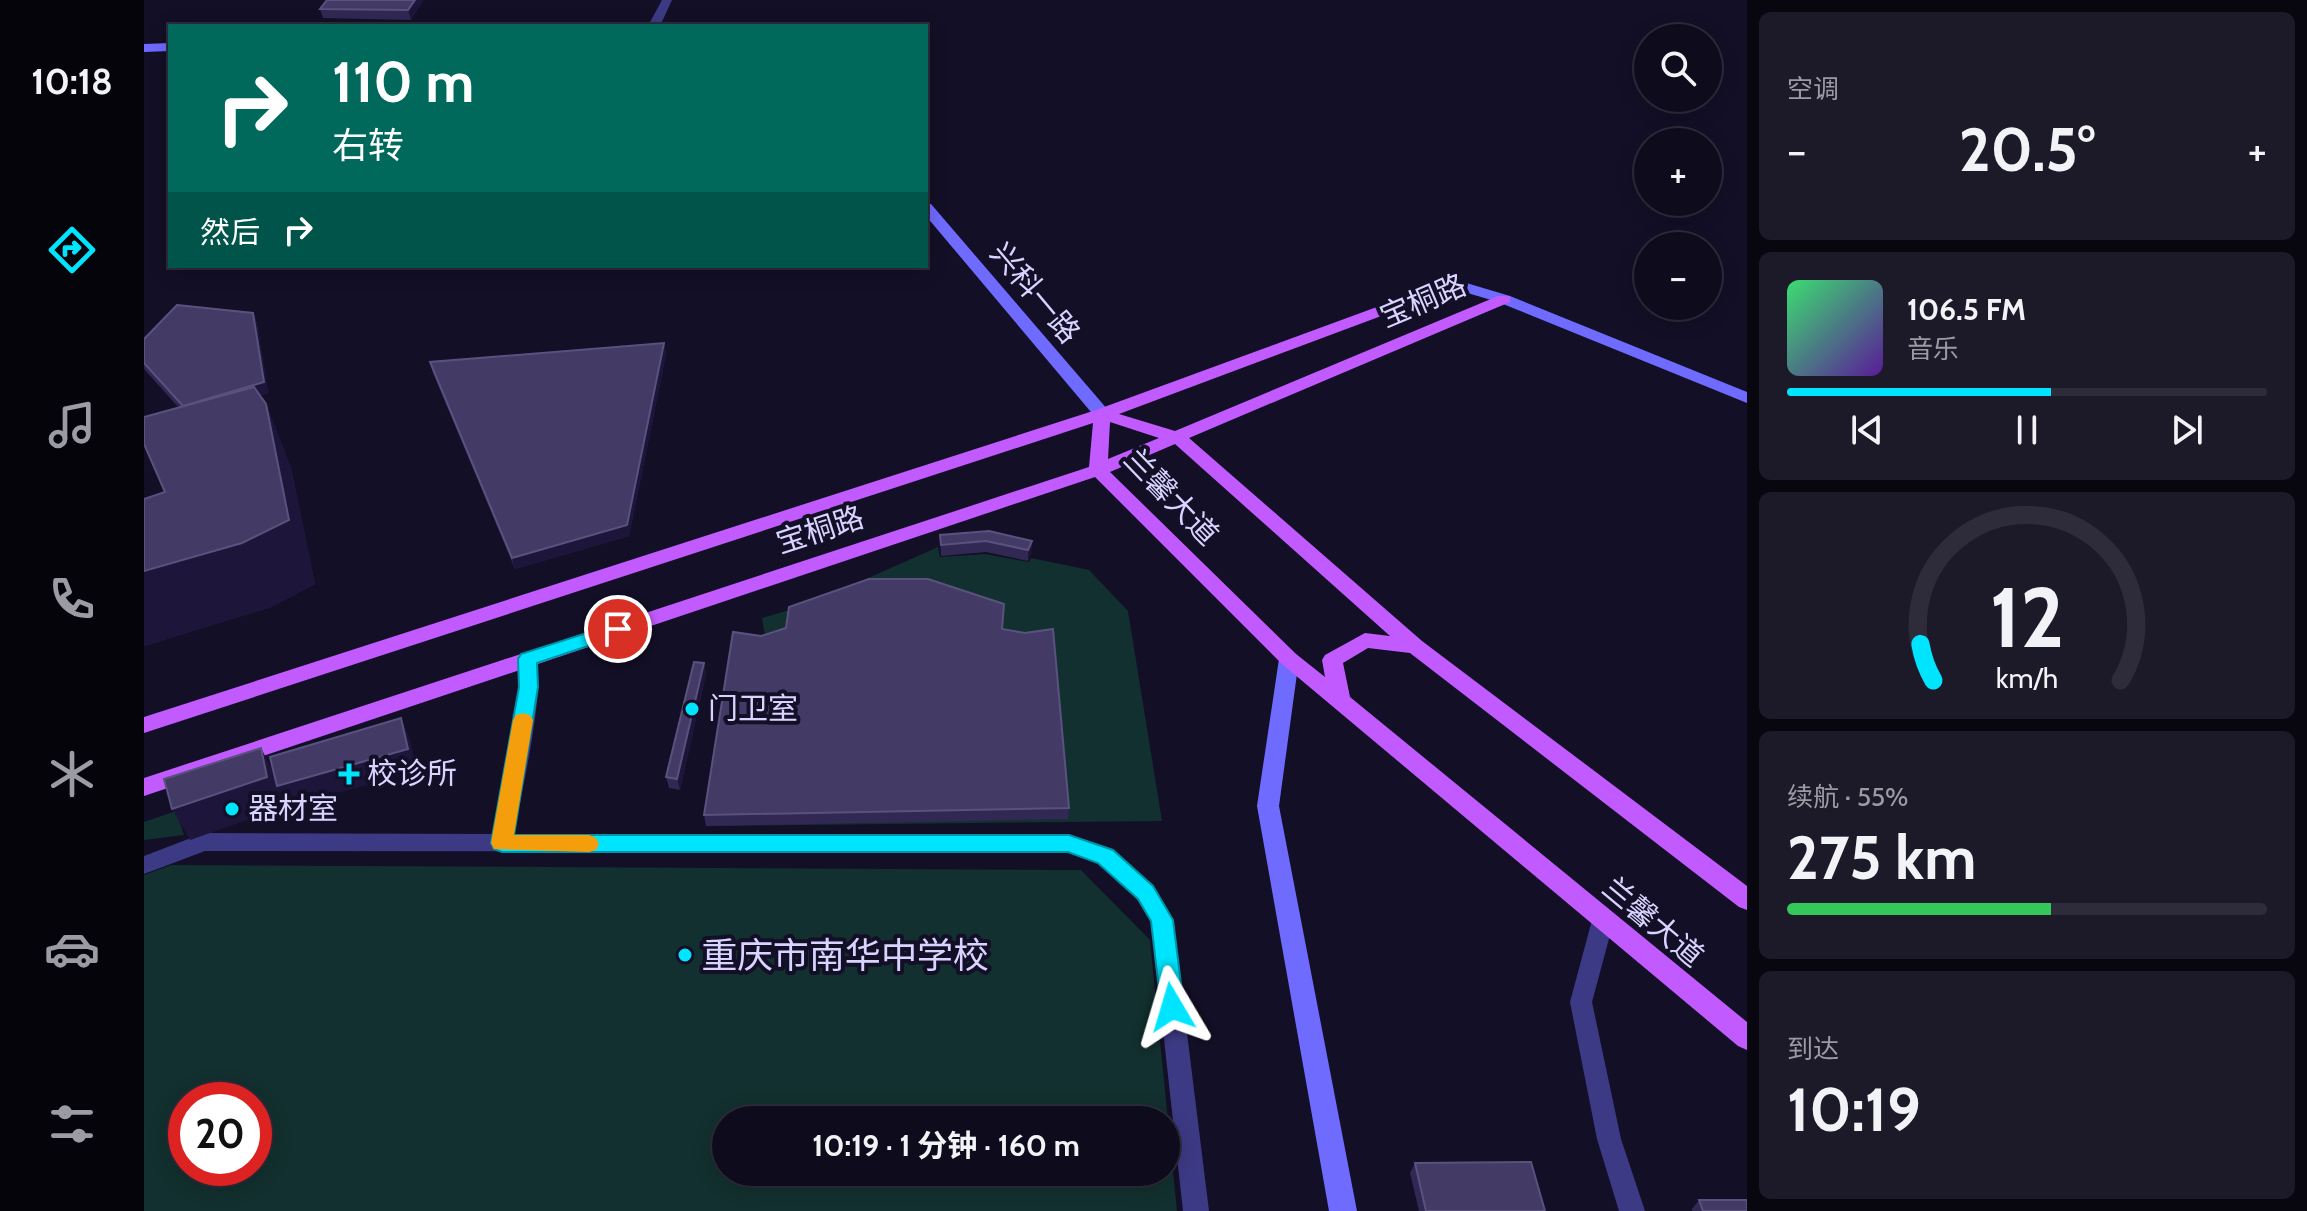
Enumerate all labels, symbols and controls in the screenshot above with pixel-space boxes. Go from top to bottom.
map controls [1634,24,1722,320]
button: search [1634,24,1722,112]
text: 110 m [332,48,474,116]
icon: right [200,56,304,160]
text: 10:18 [31,59,113,103]
text: 空调 [1787,73,1839,105]
text: 20.5° [1959,113,2095,186]
text: 右转 [332,123,404,167]
text: − [1787,124,1806,177]
text: + [2248,124,2267,177]
button: + [1634,128,1722,216]
icon: right [276,208,320,252]
text: 然后 [200,214,260,251]
icon: directions [44,222,100,278]
button: − [1634,232,1722,320]
street label: 兴科一路 [983,235,1088,351]
street label: 宝桐路 [1374,266,1471,335]
text: 106.5 FM [1907,291,2026,328]
text: 音乐 [1907,333,1959,365]
icon: music [44,397,100,453]
icon: previous [1845,408,1889,452]
icon: pause [2005,408,2049,452]
icon: next [2165,408,2209,452]
street label: 兰馨大道 [1116,441,1226,553]
street label: 宝桐路 [771,498,868,561]
text: 12 [1990,567,2064,668]
icon: phone [44,571,100,627]
pin [584,595,652,663]
icon: arrive [596,607,640,651]
text: km/h [1996,661,2058,696]
place label: 门卫室 [708,690,798,727]
marker: 门卫室 [683,700,701,718]
icon: climate [44,746,100,802]
place label: 校诊所 [367,755,457,792]
marker: 校诊所 [338,763,360,785]
text: 续航 · 55% [1787,781,1908,813]
place label: 器材室 [248,790,338,827]
marker: 器材室 [223,800,241,818]
text: 275 km [1787,821,1976,894]
street label: 兰馨大道 [1595,869,1711,974]
icon: car [44,921,100,977]
place label: 重庆市南华中学校 [701,933,989,977]
marker: 重庆市南华中学校 [676,946,694,964]
position arrow [1130,965,1214,1049]
text: 到达 [1787,1033,1839,1065]
text: 10:19 [1787,1073,1921,1146]
speed limit sign: 20 [168,1082,272,1186]
icon: filters [44,1096,100,1152]
text: 10:19 · 1 分钟 · 160 m [812,1127,1080,1164]

